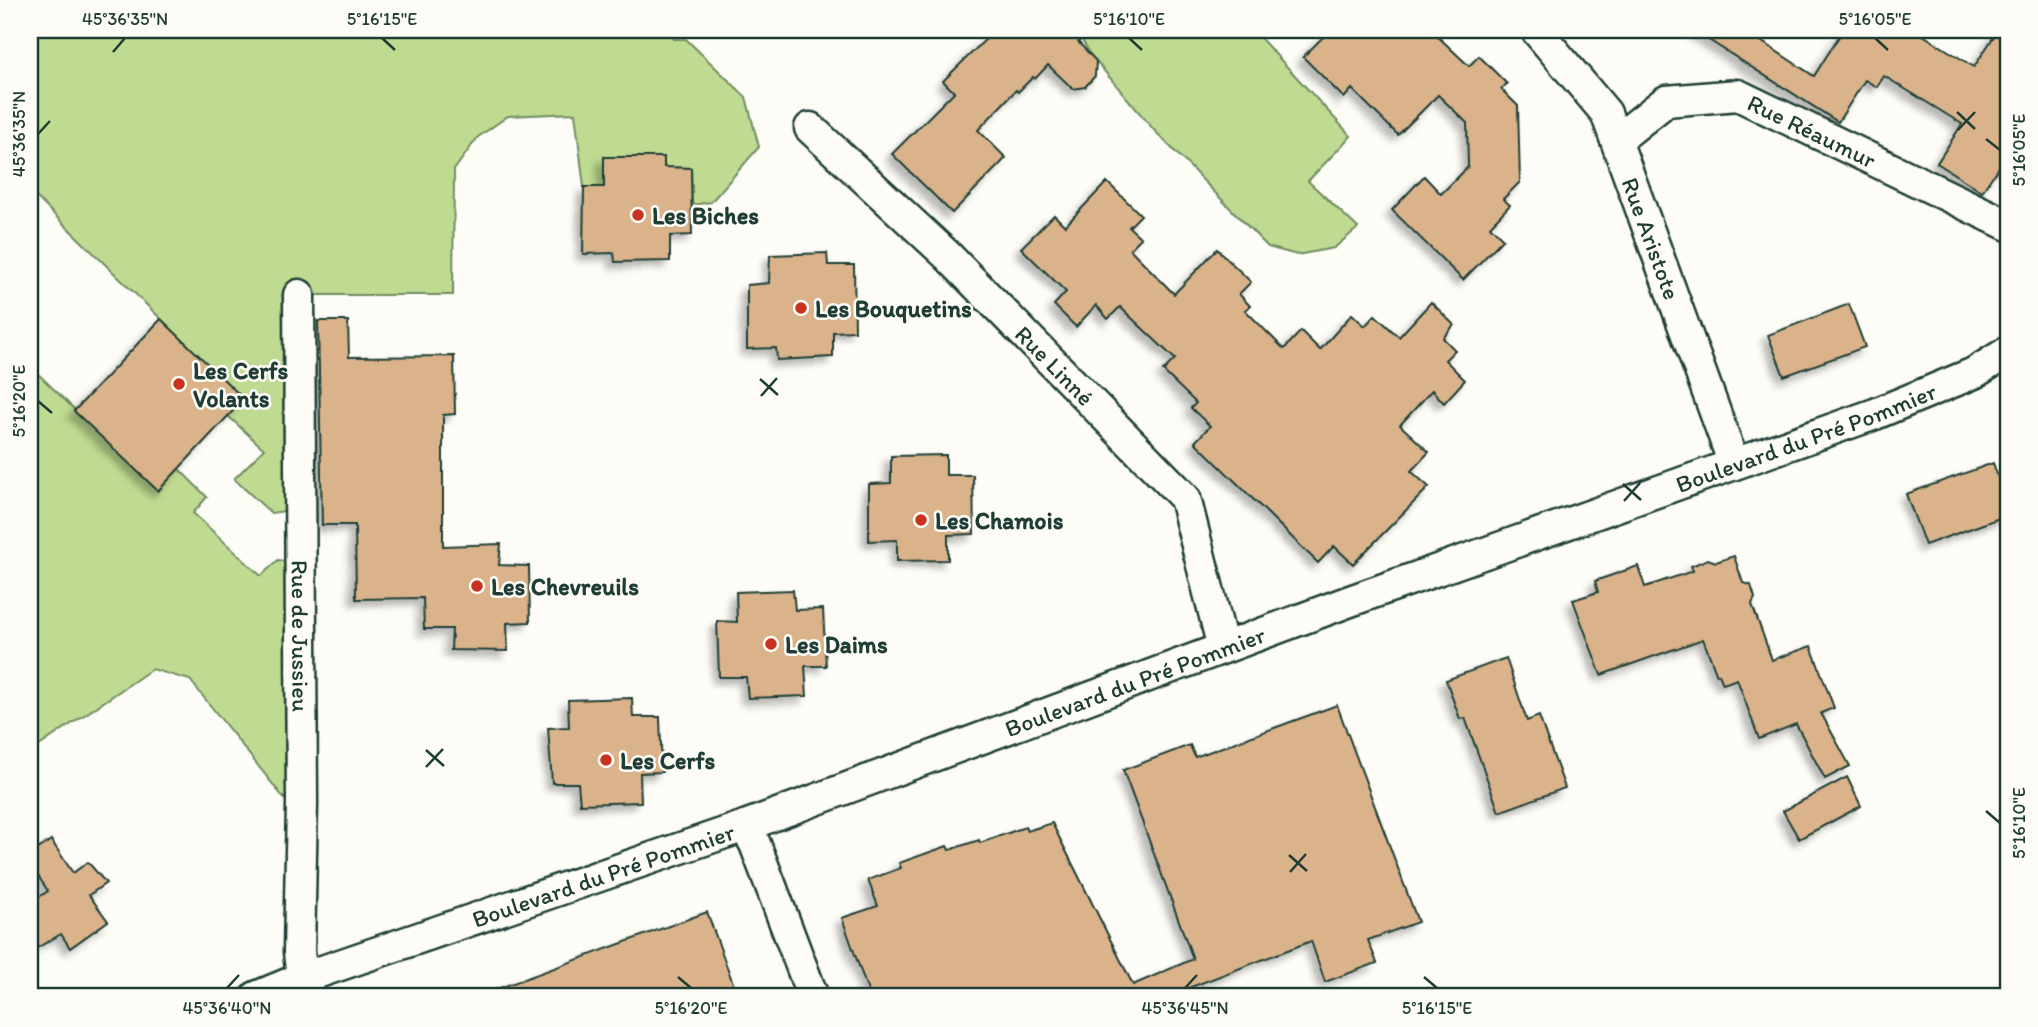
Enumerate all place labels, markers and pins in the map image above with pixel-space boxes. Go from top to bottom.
place label: Les Biches [652,201,759,230]
marker: Les Biches [630,207,646,223]
place label: Les Bouquetins [815,294,972,324]
marker: Les Bouquetins [793,300,809,316]
place label: Les Cerfs Volants [193,356,289,413]
marker: Les Cerfs Volants [171,376,187,392]
place label: Les Chamois [935,506,1064,535]
marker: Les Chamois [913,512,929,528]
place label: Les Chevreuils [491,572,639,601]
marker: Les Chevreuils [469,578,485,594]
place label: Les Daims [785,630,888,659]
marker: Les Daims [763,636,779,652]
place label: Les Cerfs [620,746,716,775]
marker: Les Cerfs [598,752,614,768]

